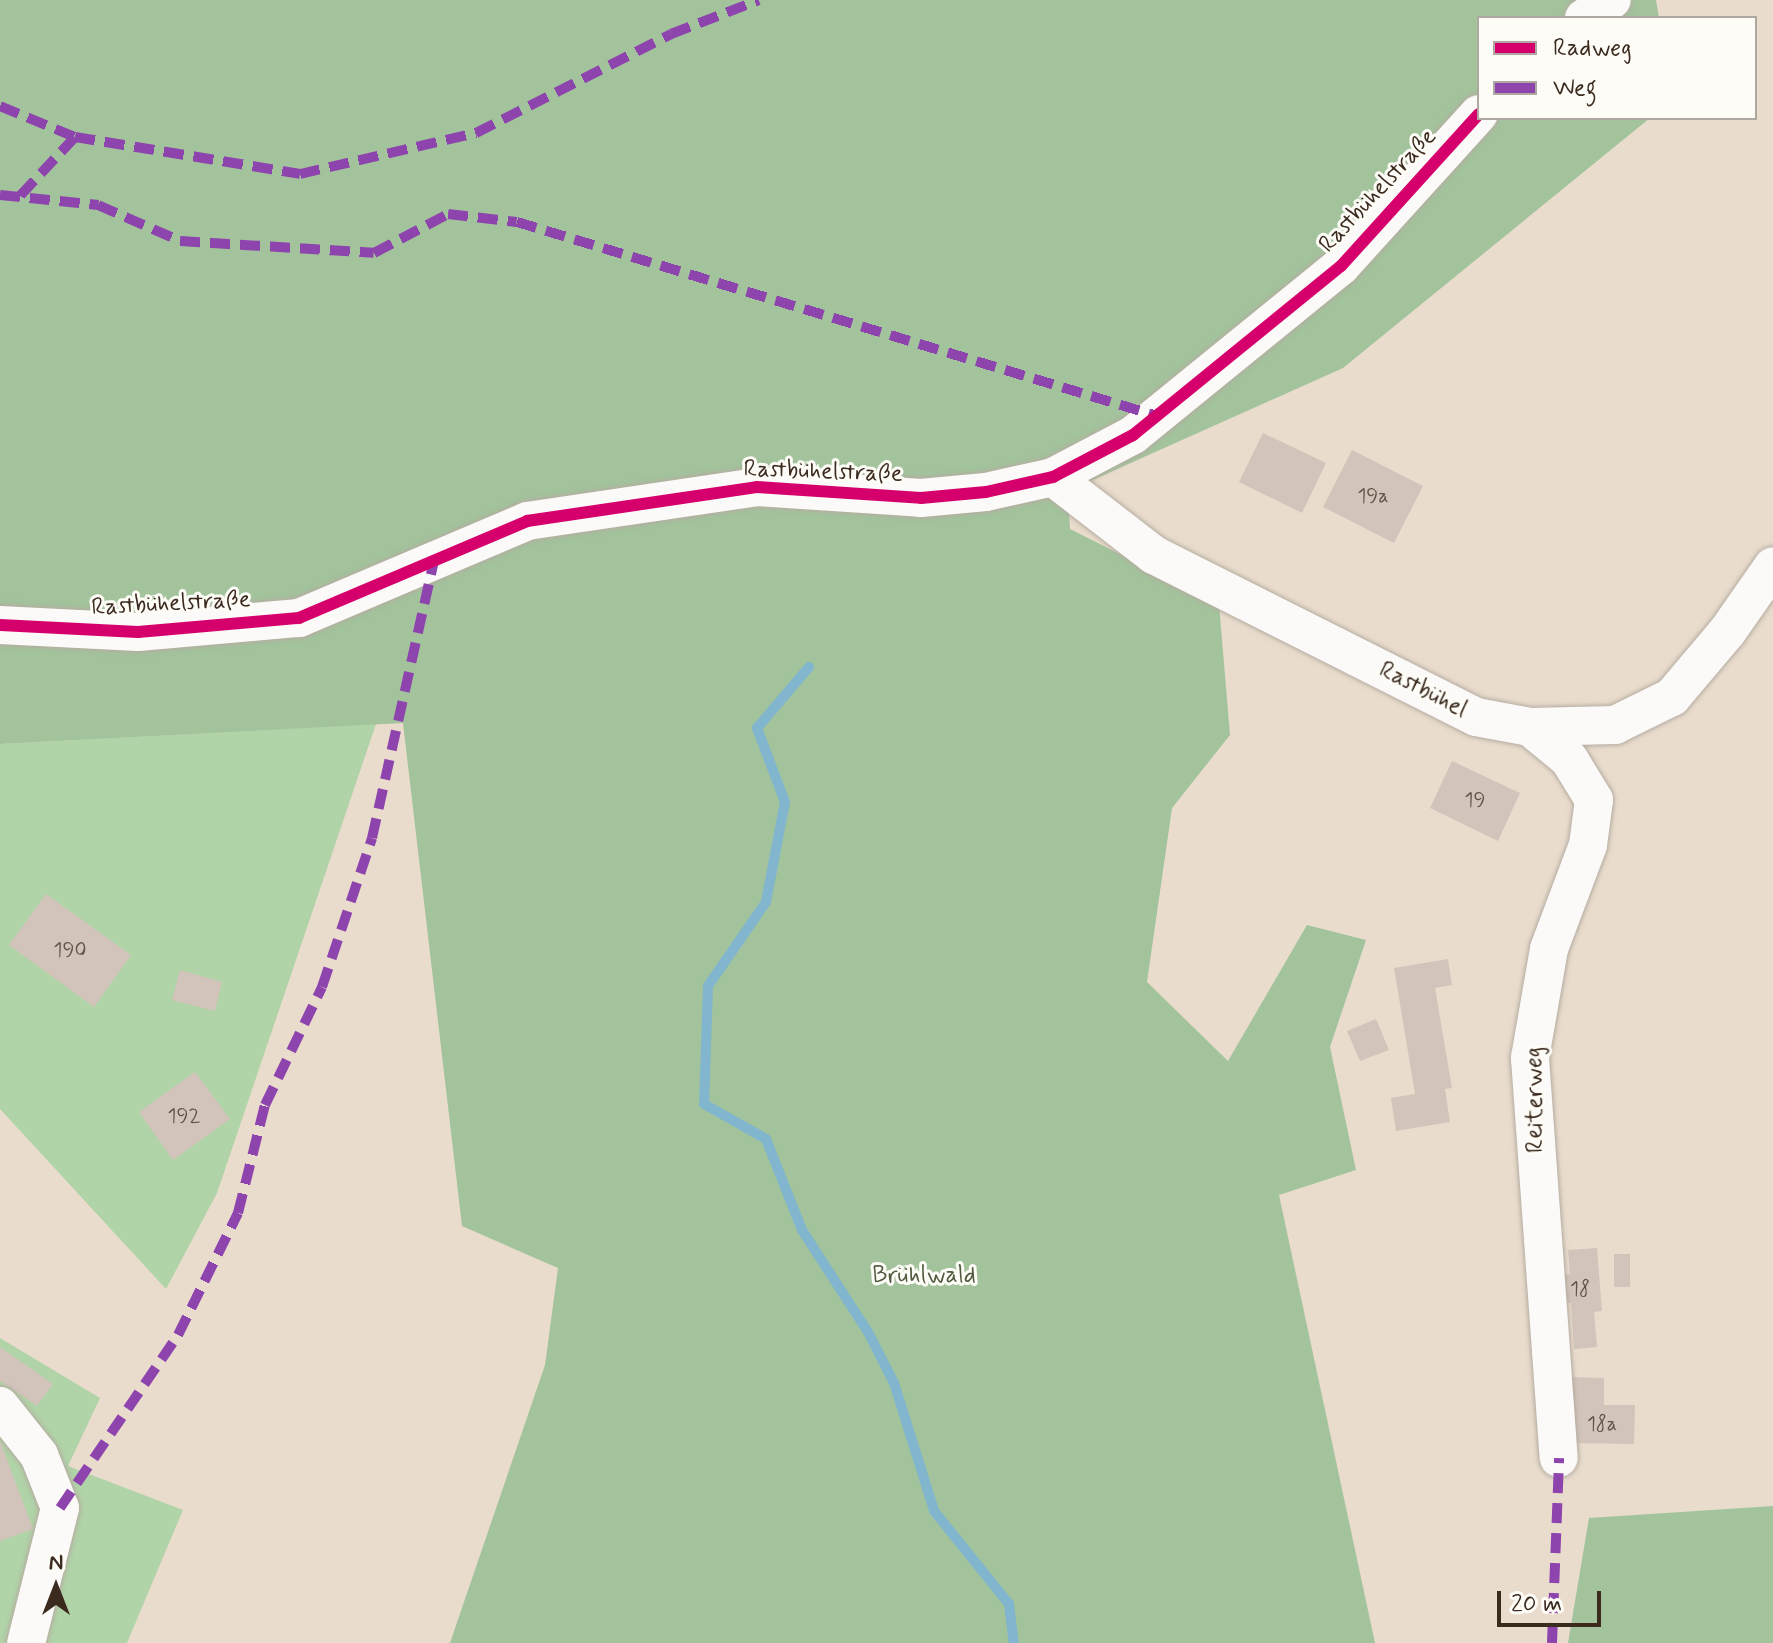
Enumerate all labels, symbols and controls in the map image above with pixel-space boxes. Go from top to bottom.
legend [1477,16,1757,120]
text: Radweg [1553,33,1632,64]
text: Weg [1553,73,1597,104]
street label: Rastbühelstraße [1313,123,1443,259]
street label: Rastbühelstraße [743,455,903,489]
house number: 19a [1357,484,1389,508]
street label: Rastbühelstraße [91,585,251,623]
street label: Rastbühel [1374,656,1472,724]
house number: 19 [1465,788,1485,812]
house number: 190 [54,938,86,962]
street label: Reiterweg [1520,1047,1550,1153]
house number: 192 [168,1104,200,1128]
park label: Brühlwald [872,1262,976,1290]
house number: 18 [1570,1277,1590,1301]
house number: 18a [1587,1412,1617,1436]
north arrow [16,1547,96,1627]
text: N [49,1549,63,1577]
scale bar [1501,1575,1605,1625]
text: 20 m [1511,1589,1562,1620]

